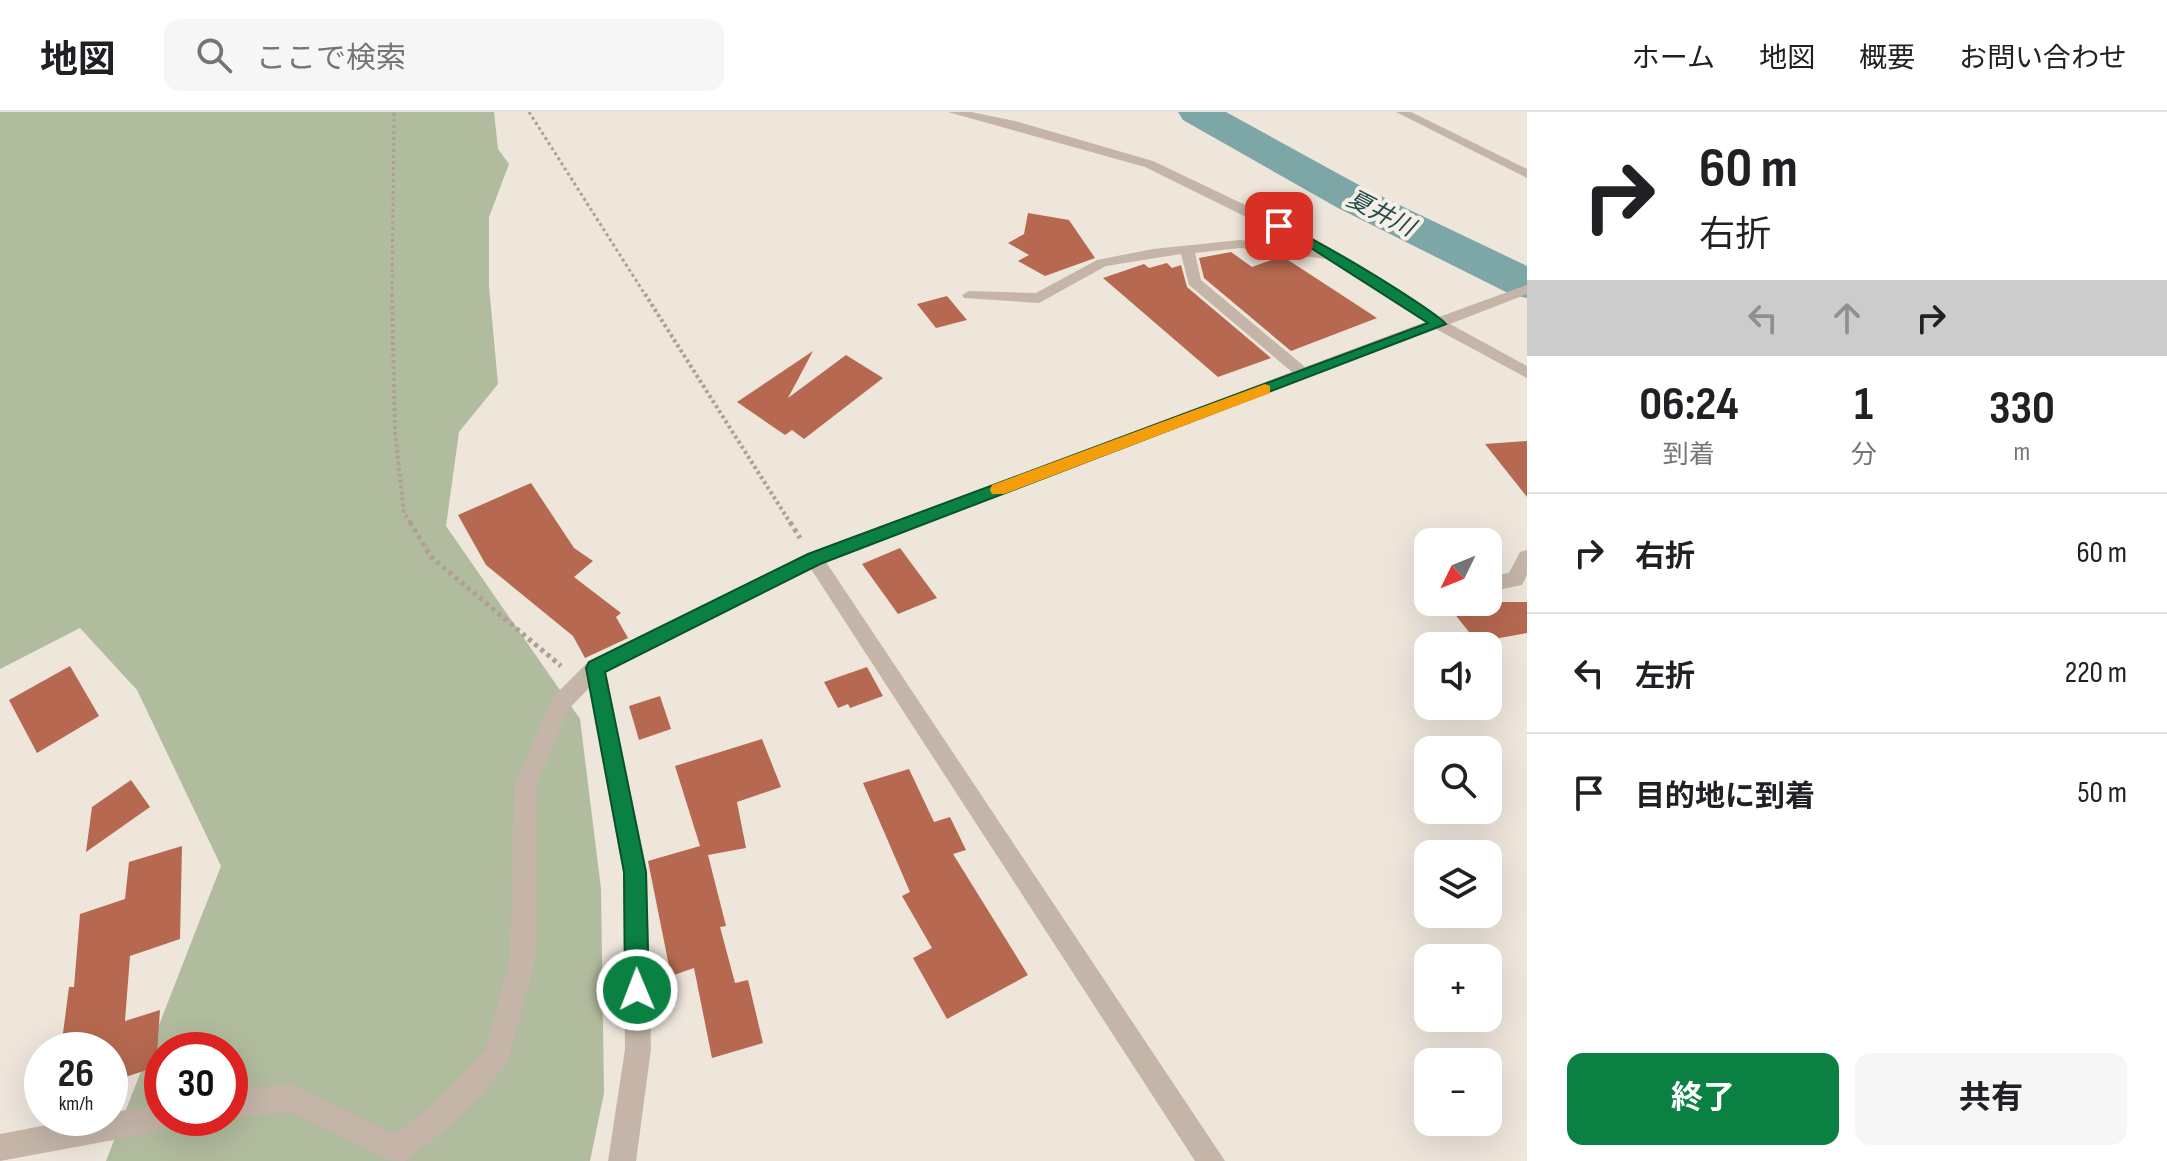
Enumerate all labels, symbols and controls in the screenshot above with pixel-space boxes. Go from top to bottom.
search box [164,19,724,91]
icon: search [192,33,236,77]
text: 地図 [40,38,116,83]
text: ここで検索 [256,41,406,77]
text: ホーム [1632,42,1715,75]
text: 地図 [1759,42,1815,75]
text: 概要 [1859,42,1915,75]
text: お問い合わせ [1959,42,2127,75]
text: 60 m [1699,136,1798,203]
icon: right [1567,144,1671,248]
water label: 夏井川 [1342,184,1422,244]
pin [1245,192,1313,260]
icon: arrive [1257,204,1301,248]
text: 右折 [1699,214,1771,257]
icon: left [1741,296,1785,340]
icon: ahead [1825,296,1869,340]
icon: right [1909,296,1953,340]
text: 06:24 [1639,376,1739,433]
text: 1 [1854,376,1873,433]
text: 330 [1989,380,2055,437]
text: m [2014,437,2030,468]
text: 到着 [1663,440,1715,471]
text: 分 [1851,440,1877,471]
north arrow [1414,528,1502,616]
map controls [1414,528,1502,1136]
icon: right [1567,531,1611,575]
text: 60 m [2076,535,2127,571]
text: 右折 [1635,539,1695,575]
button: sound [1414,632,1502,720]
icon: left [1567,651,1611,695]
text: 220 m [2065,655,2127,691]
text: 左折 [1635,659,1695,695]
button: search [1414,736,1502,824]
icon: arrive [1567,771,1611,815]
text: 50 m [2078,775,2127,811]
text: 目的地に到着 [1635,779,1815,815]
button: layers [1414,840,1502,928]
button: + [1414,944,1502,1032]
position arrow [595,948,679,1032]
speed limit sign: 30 [144,1032,248,1136]
button: − [1414,1048,1502,1136]
text: 26 [58,1050,94,1098]
button: 終了 [1567,1053,1839,1145]
button: 共有 [1855,1053,2127,1145]
text: km/h [59,1092,93,1116]

